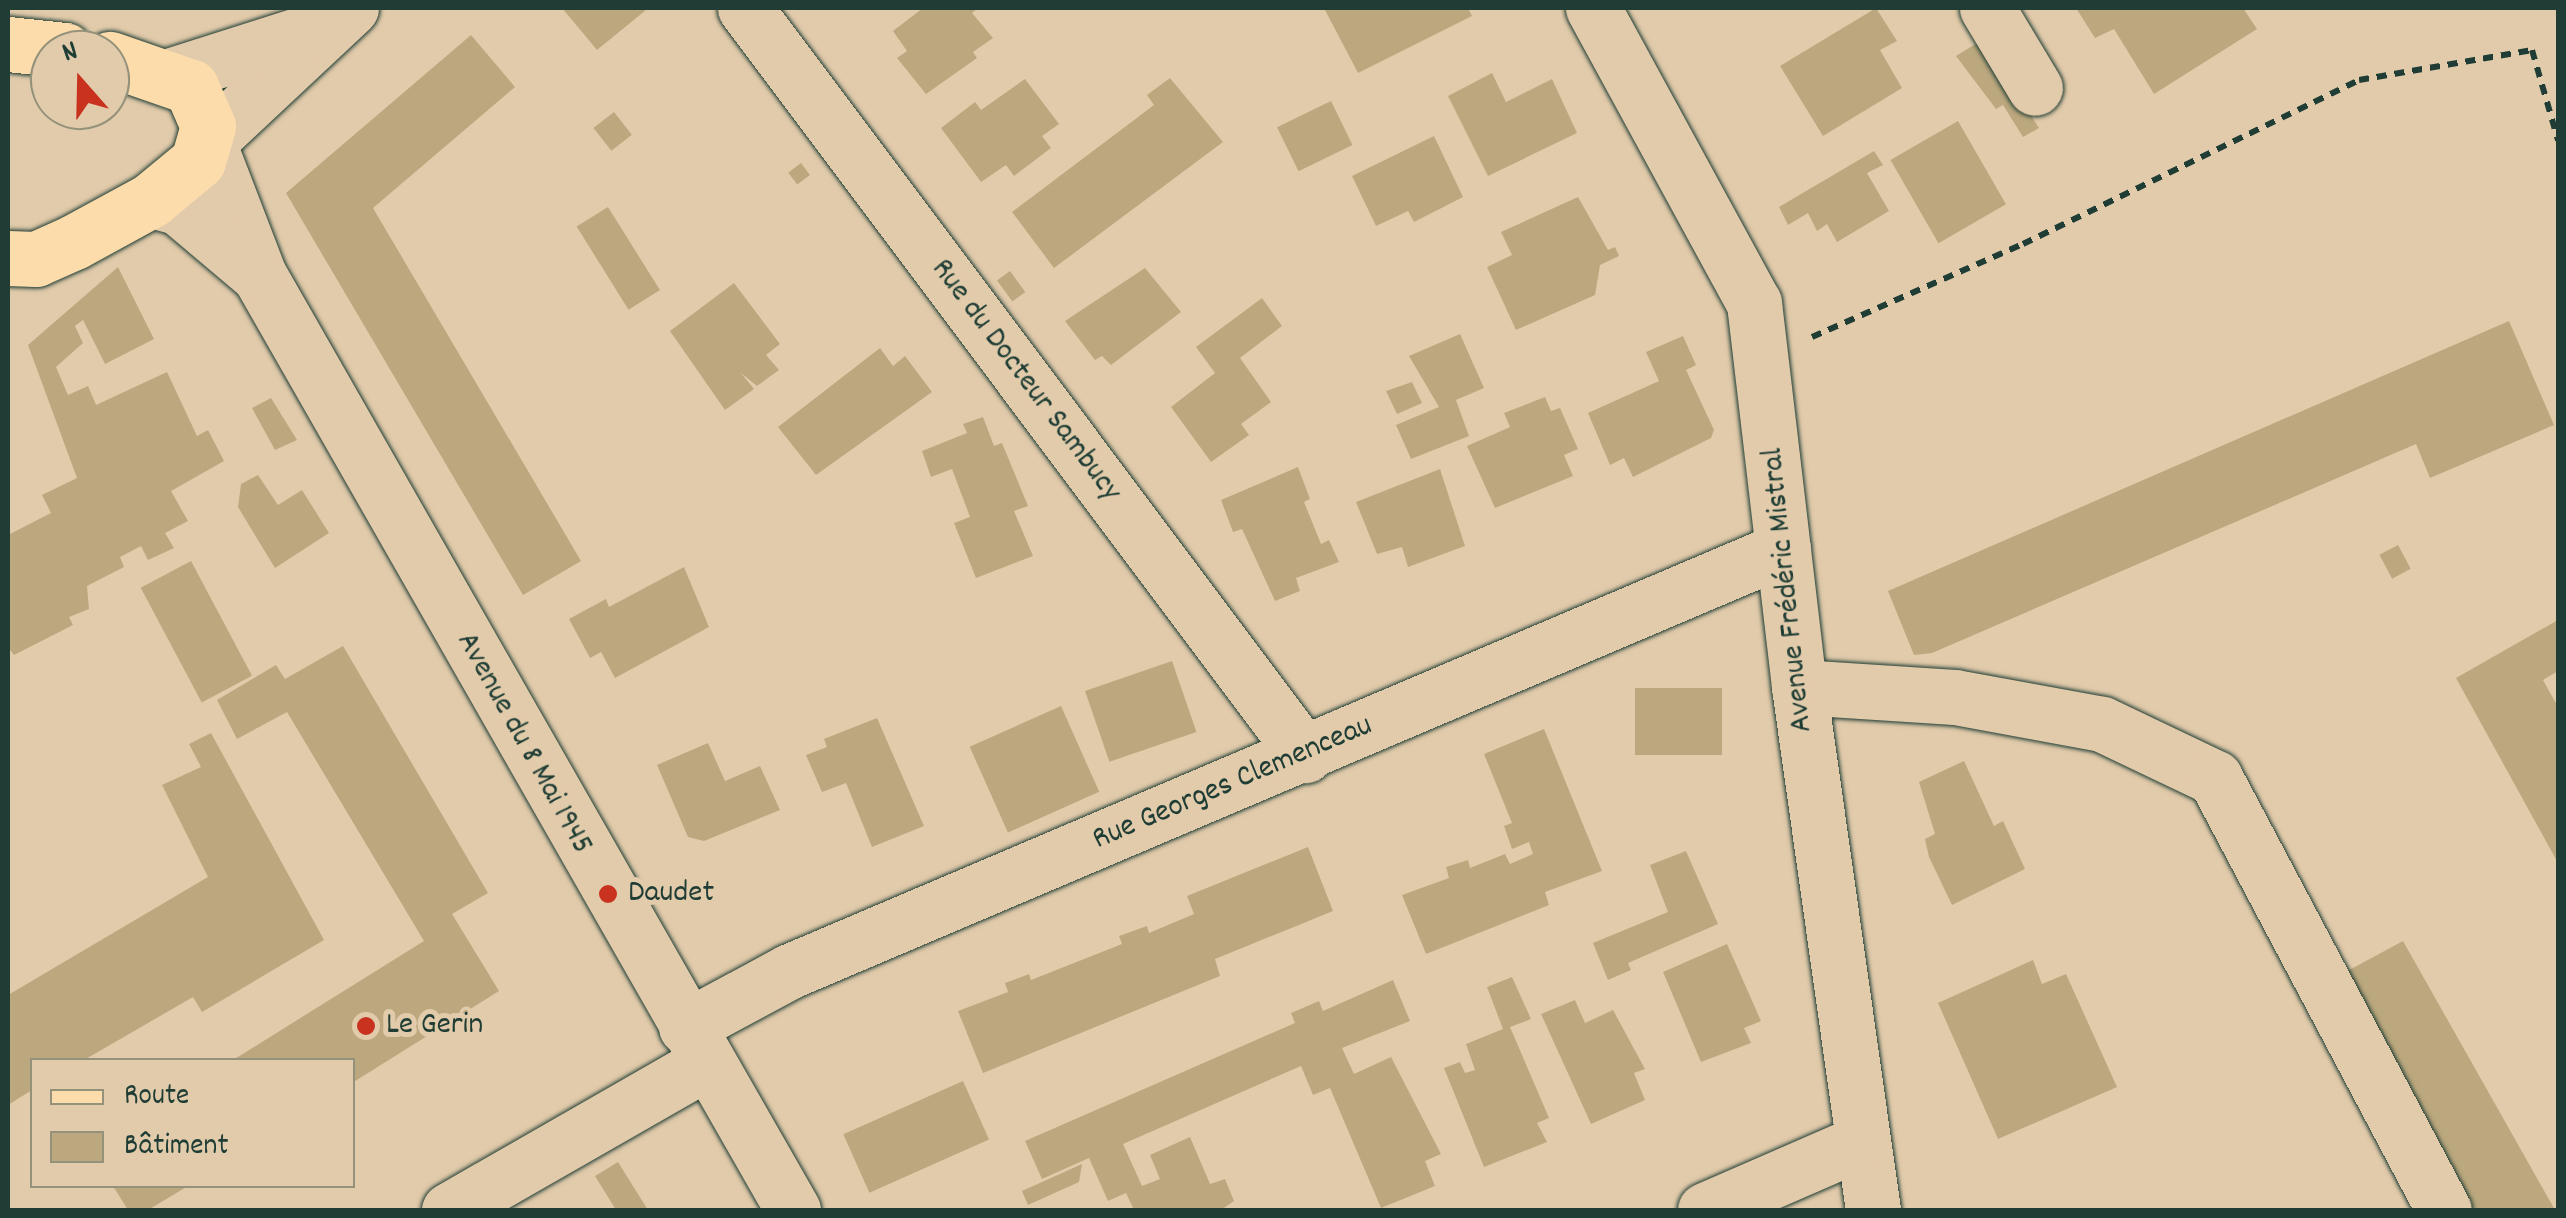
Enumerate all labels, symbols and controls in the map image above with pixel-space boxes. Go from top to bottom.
north arrow [30,30,130,130]
text: N [57,33,84,75]
street label: Rue du Docteur Sambucy [921,252,1129,510]
street label: Avenue Frédéric Mistral [1755,446,1823,734]
street label: Avenue du 8 Mai 1945 [446,626,600,862]
street label: Rue Georges Clemenceau [1087,708,1379,860]
place label: Daudet [628,875,714,913]
marker: Daudet [597,883,619,905]
place label: Le Gerin [386,1007,483,1045]
marker: Le Gerin [355,1015,377,1037]
legend [30,1058,355,1188]
text: Route [124,1076,189,1119]
text: Bâtiment [124,1126,229,1169]

